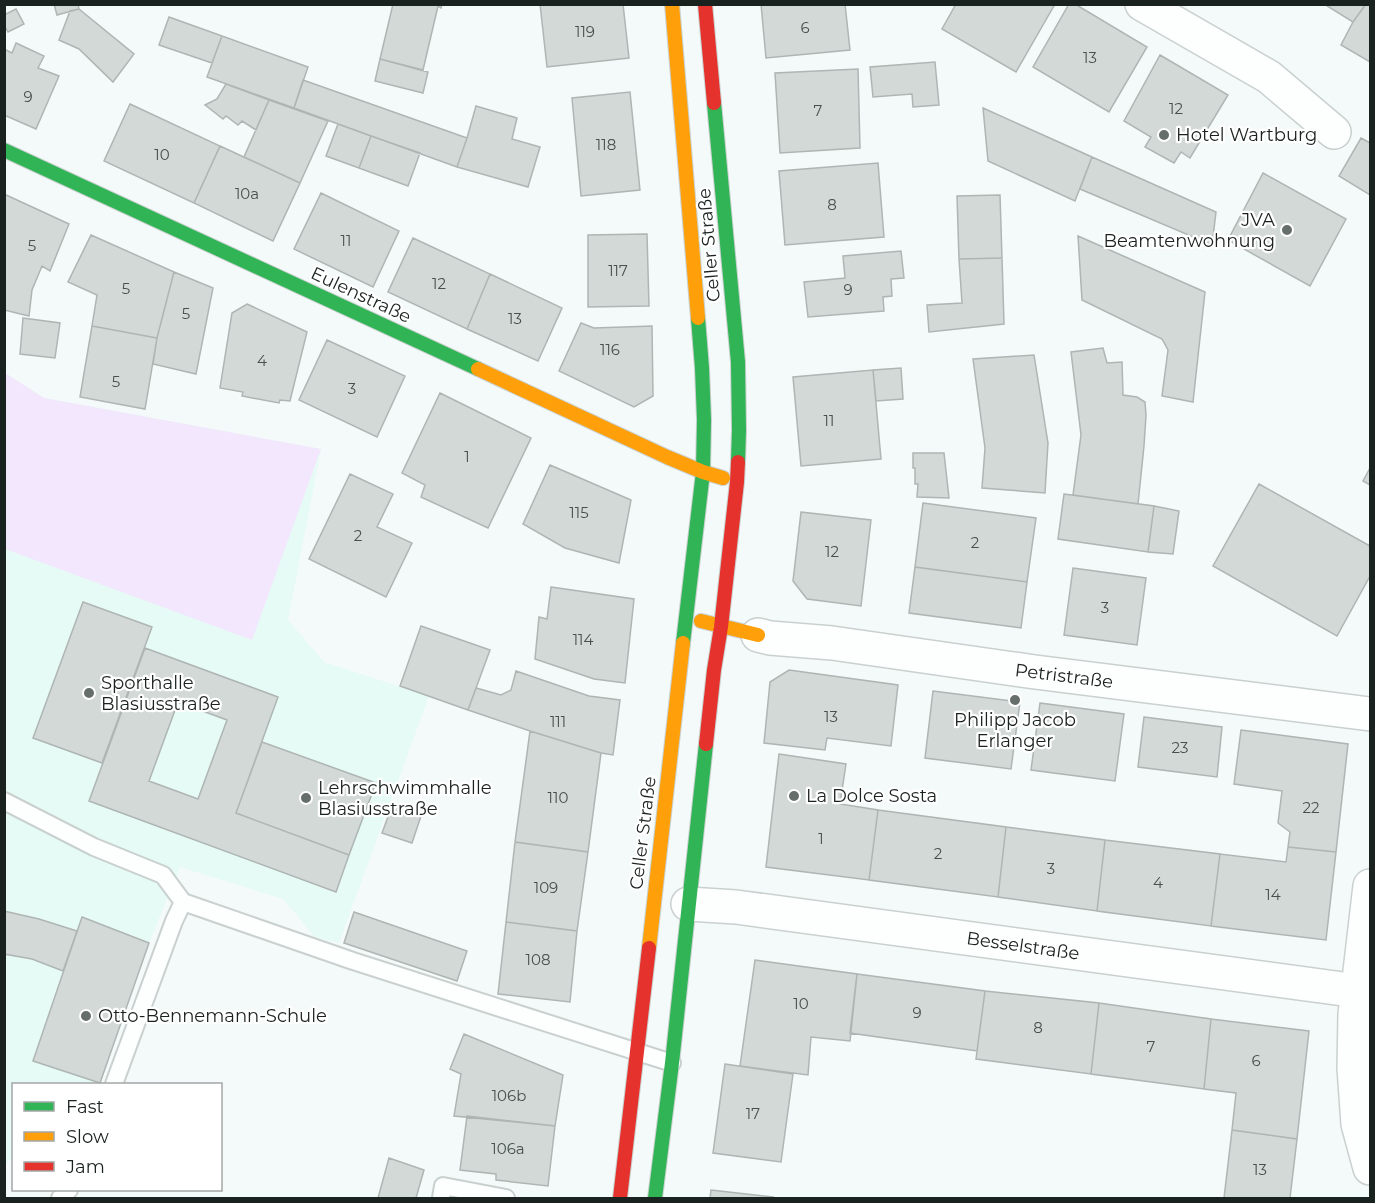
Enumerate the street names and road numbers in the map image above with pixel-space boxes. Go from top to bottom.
street label: Celler Straße [693,187,725,303]
street label: Eulenstraße [307,262,415,328]
street label: Petristraße [1014,659,1115,693]
street label: Celler Straße [625,775,661,891]
street label: Besselstraße [965,927,1081,965]

